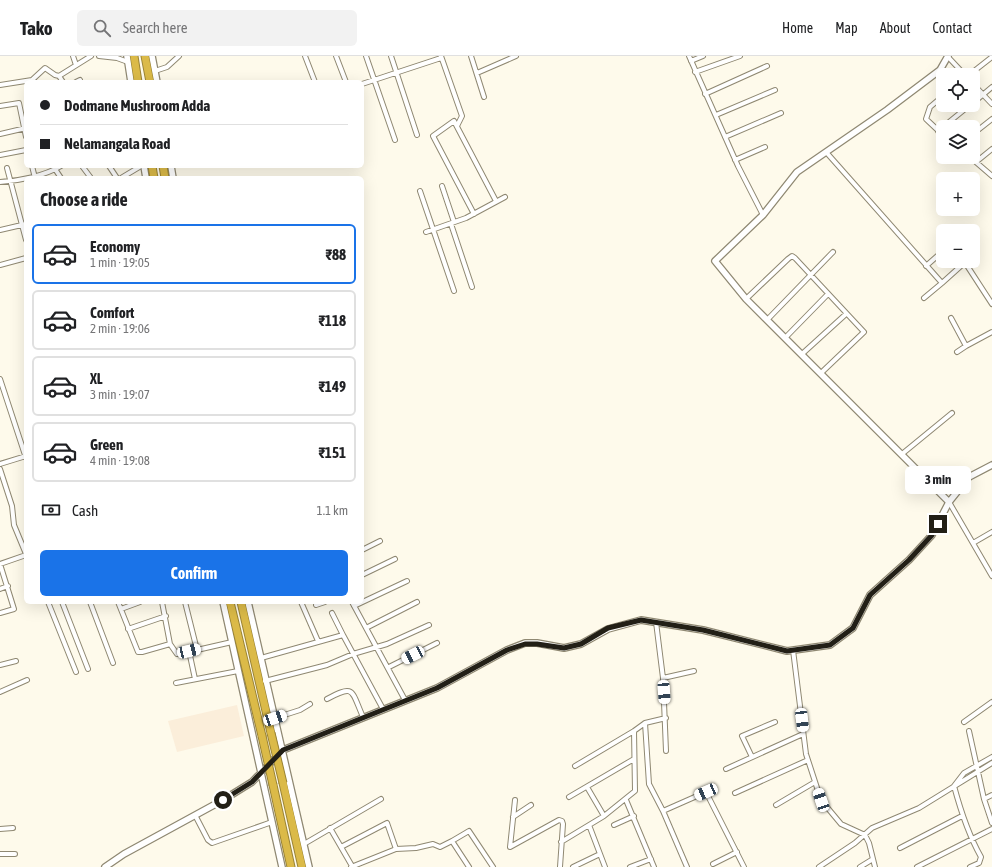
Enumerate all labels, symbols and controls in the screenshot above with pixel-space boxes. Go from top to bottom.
search box [77,10,357,46]
text: Tako [20,17,53,39]
icon: search [91,17,113,39]
text: Search here [123,19,187,36]
text: Home [782,20,813,36]
text: Map [835,20,858,36]
text: About [880,20,911,36]
text: Contact [933,20,972,36]
map controls [936,68,980,268]
button: locate [936,68,980,112]
text: Dodmane Mushroom Adda [64,97,210,114]
button: layers [936,120,980,164]
text: Nelamangala Road [64,135,170,152]
button: + [936,172,980,216]
text: Choose a ride [40,189,128,210]
button: − [936,224,980,268]
icon: car [42,236,78,272]
text: Economy [90,238,140,255]
text: ₹88 [325,246,346,263]
text: 1 min · 19:05 [90,255,150,270]
icon: car [42,302,78,338]
text: Comfort [90,304,134,321]
text: ₹118 [318,312,346,329]
text: 2 min · 19:06 [90,321,150,336]
icon: car [42,368,78,404]
text: XL [90,370,103,387]
text: ₹149 [318,378,346,395]
text: 3 min · 19:07 [90,387,150,402]
icon: car [42,434,78,470]
text: Green [90,436,123,453]
text: ₹151 [318,444,346,461]
text: 4 min · 19:08 [90,453,150,468]
callout: 3 min [905,466,971,494]
text: 3 min [925,472,951,487]
icon: cash [40,499,62,521]
text: Cash [72,502,98,519]
text: 1.1 km [317,503,348,518]
route end [929,515,947,533]
button: Confirm [40,550,348,596]
car [176,642,202,660]
car [400,644,426,666]
car [657,680,671,704]
car [795,707,809,733]
car [262,709,288,727]
car [693,782,719,802]
car [811,787,831,813]
route start [214,791,232,809]

